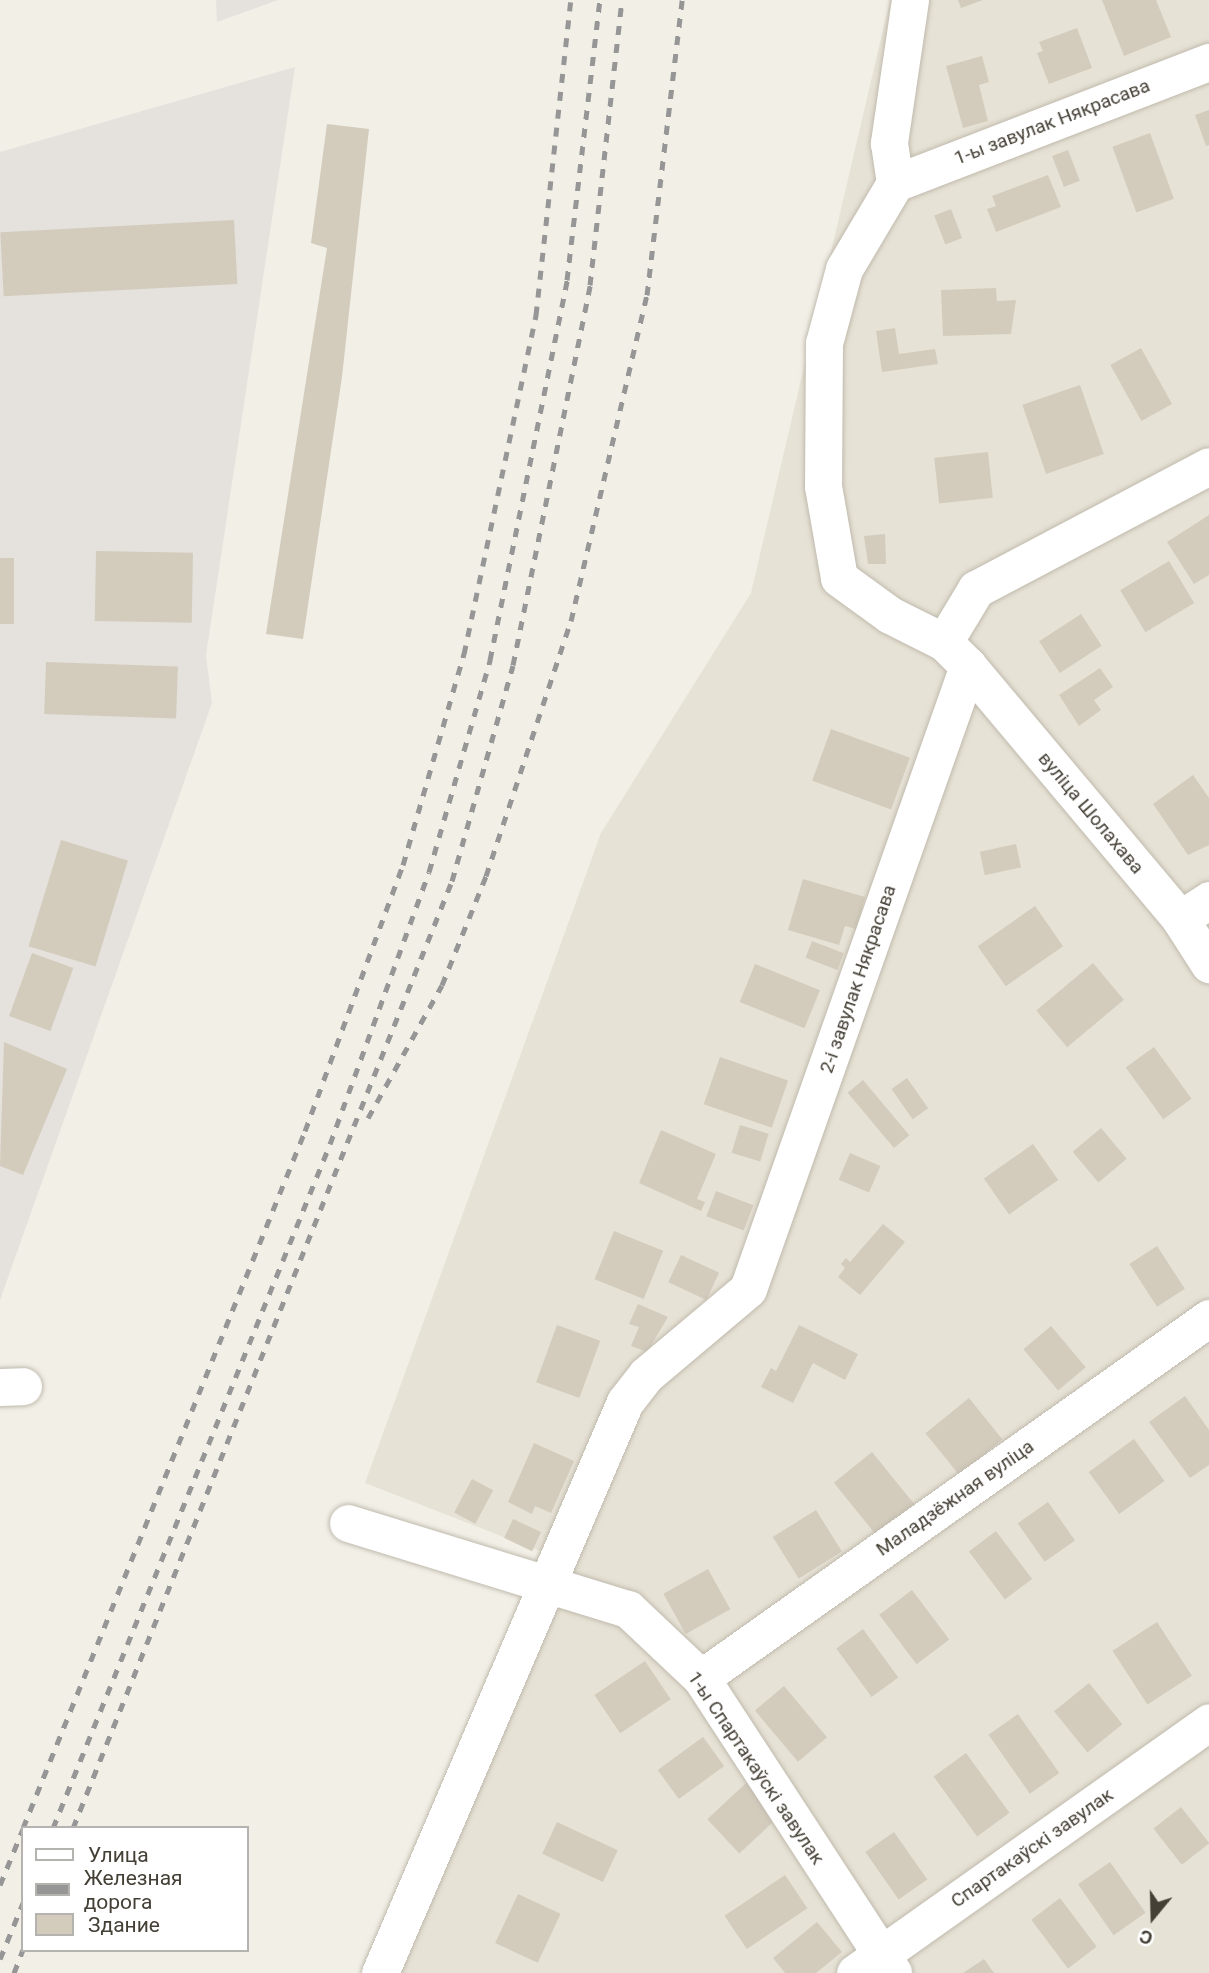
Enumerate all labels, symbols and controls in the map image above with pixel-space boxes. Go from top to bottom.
street label: 1-ы завулак Някрасава [951,74,1153,170]
street label: вуліца Шолахава [1033,747,1149,879]
street label: 2-і завулак Някрасава [815,882,901,1076]
street label: Маладзёжная вуліца [872,1435,1038,1561]
street label: 1-ы Спартакаўскі завулак [683,1667,829,1869]
street label: Спартакаўскі завулак [947,1783,1117,1913]
legend [21,1826,248,1952]
text: Улица [88,1843,149,1867]
text: Железная дорога [84,1866,183,1914]
north arrow [1118,1882,1188,1952]
text: Здание [88,1913,160,1937]
text: С [1136,1924,1156,1950]

